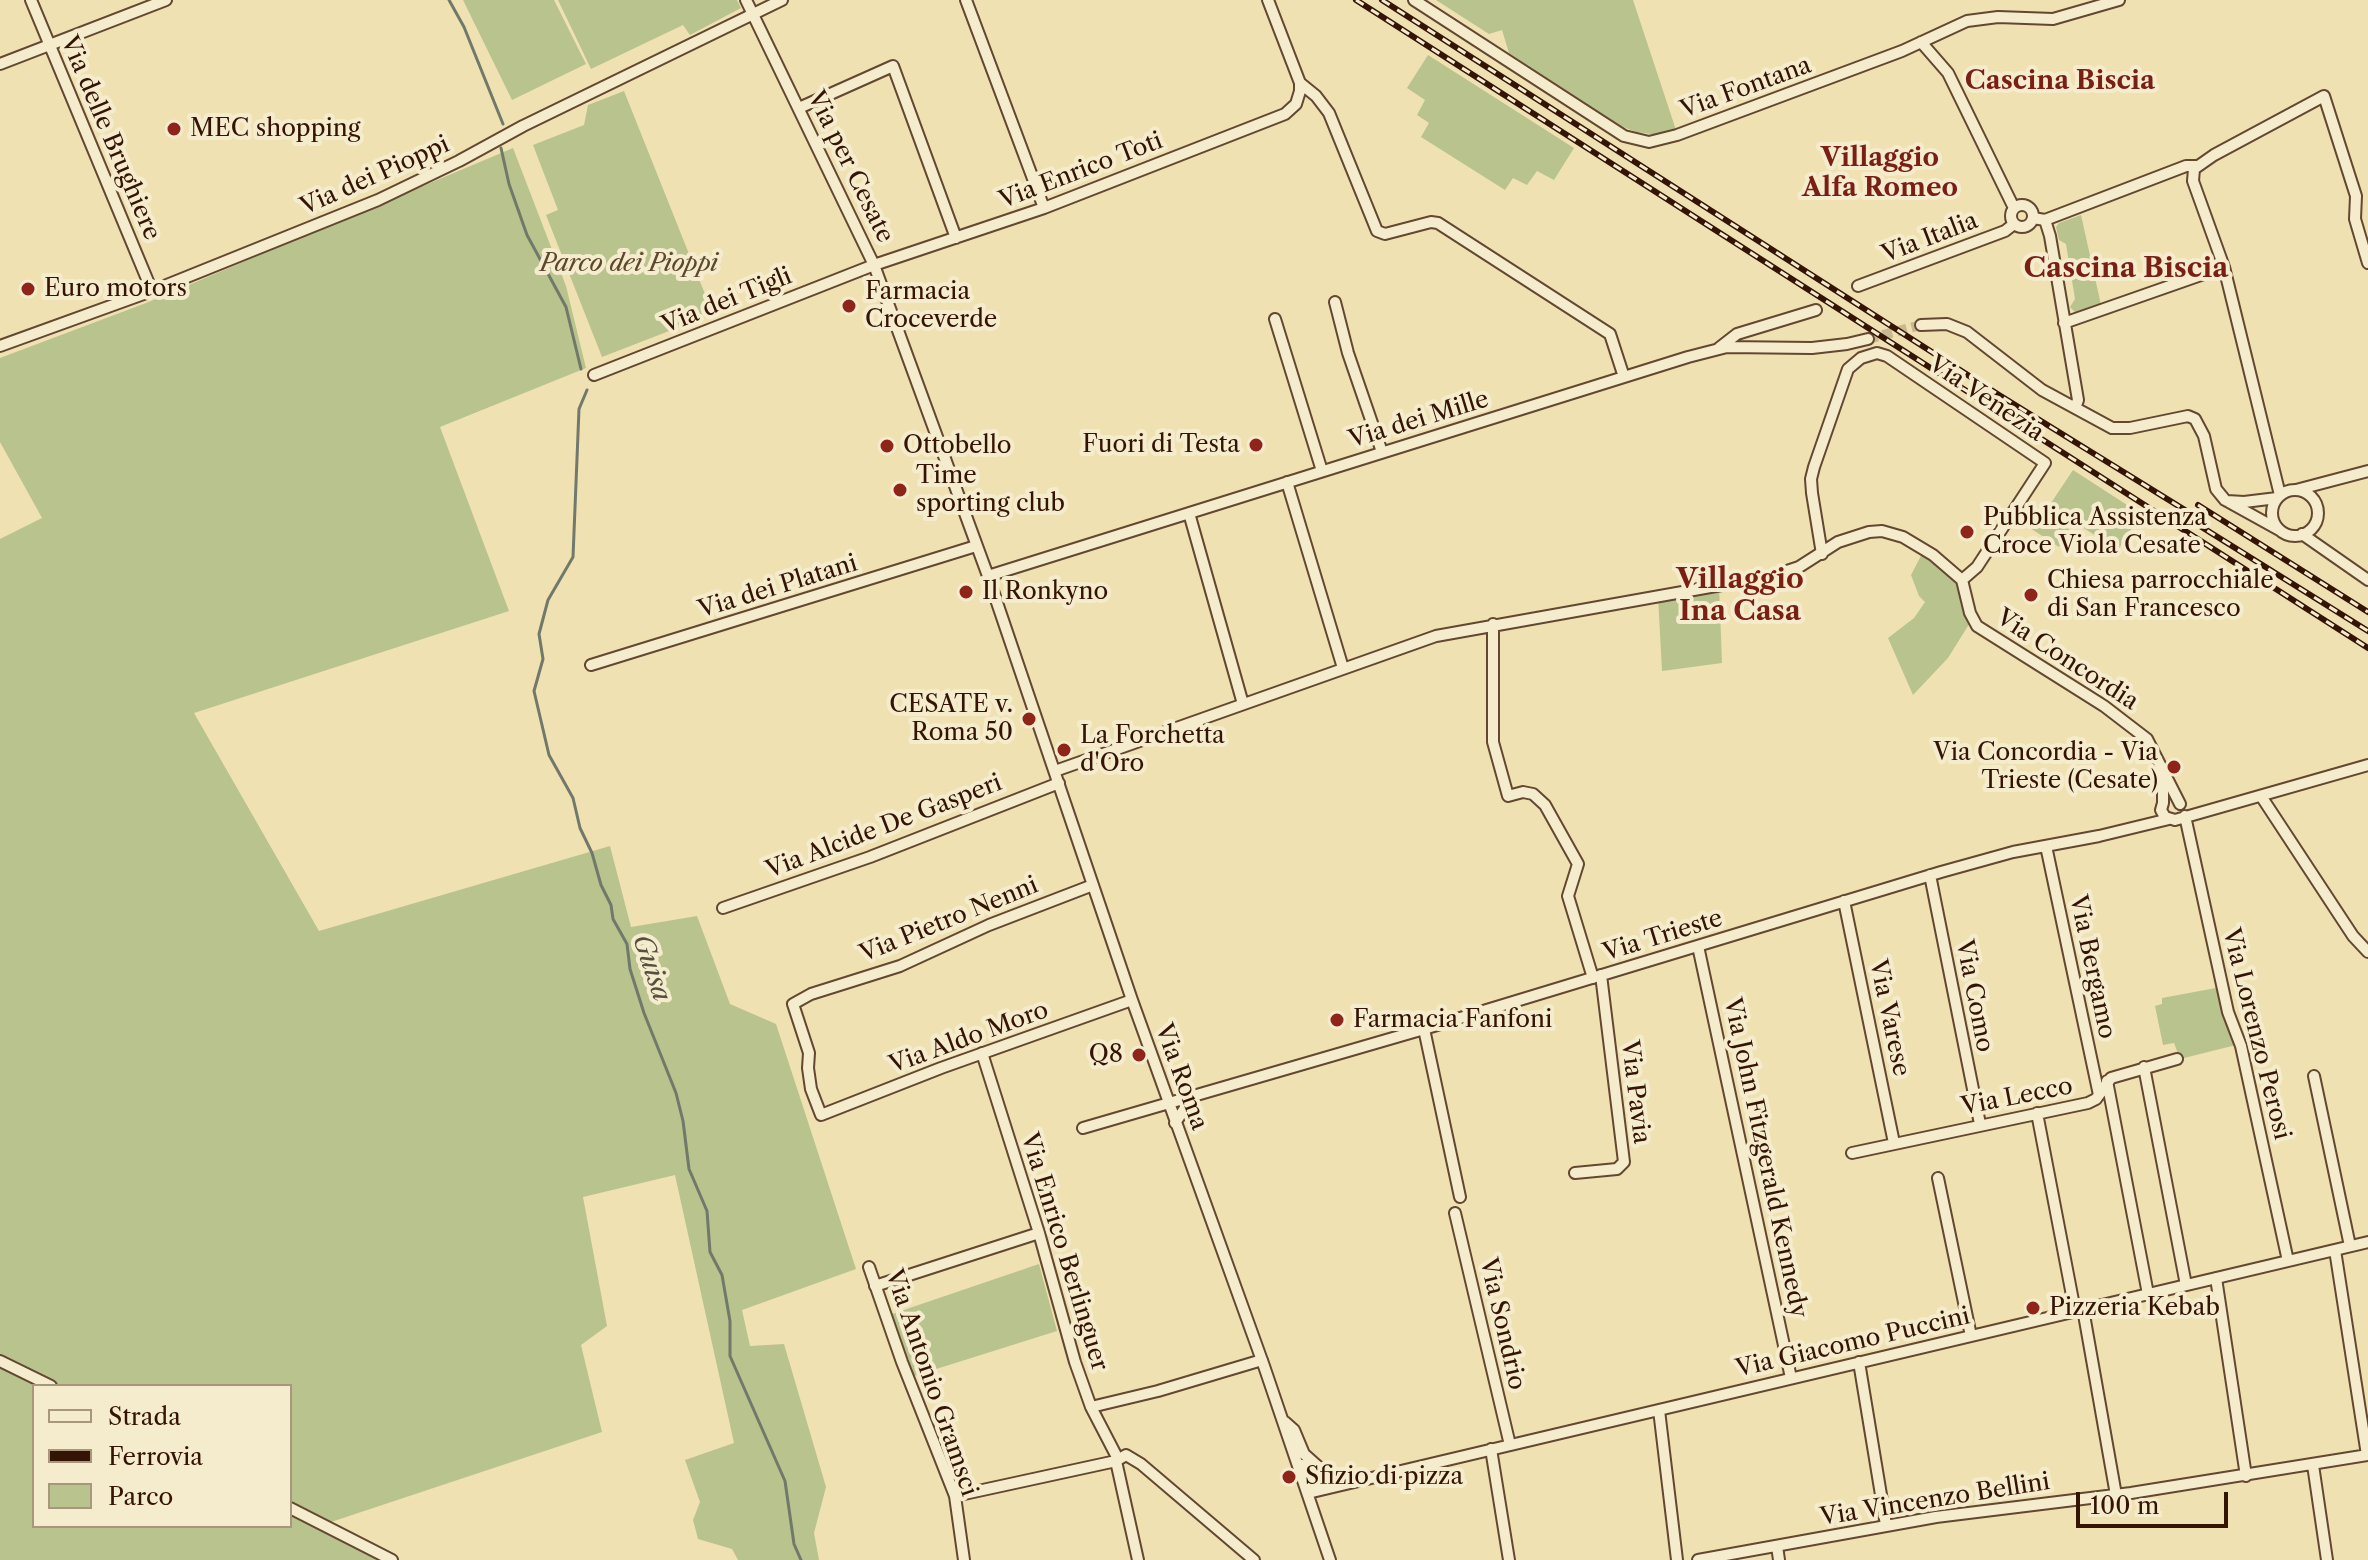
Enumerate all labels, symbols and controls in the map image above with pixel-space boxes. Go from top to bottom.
street label: Via delle Brughiere [54,32,166,244]
street label: Via Fontana [1677,51,1815,125]
district label: Cascina Biscia [1965,65,2155,97]
street label: Via per Cesate [801,86,899,248]
place label: MEC shopping [190,115,360,143]
marker: MEC shopping [165,120,183,138]
street label: Via Enrico Toti [995,127,1167,215]
street label: Via dei Pioppi [296,130,454,222]
district label: Villaggio Alfa Romeo [1802,142,1958,204]
street label: Via Italia [1878,207,1982,269]
park label: Parco dei Pioppi [540,250,718,278]
district label: Cascina Biscia [2024,252,2228,286]
street label: Via dei Tigli [658,262,796,340]
place label: Euro motors [44,275,187,303]
place label: Farmacia Croceverde [865,278,997,334]
marker: Euro motors [19,280,37,298]
marker: Farmacia Croceverde [840,297,858,315]
street label: Via Venezia [1923,350,2049,448]
street label: Via dei Mille [1346,385,1492,455]
place label: Fuori di Testa [1082,431,1240,459]
place label: Ottobello [903,432,1012,460]
marker: Fuori di Testa [1247,436,1265,454]
marker: Ottobello [878,437,896,455]
place label: Time sporting club [916,462,1065,518]
marker: Time sporting club [891,481,909,499]
place label: Pubblica Assistenza Croce Viola Cesate [1983,504,2207,560]
marker: Pubblica Assistenza Croce Viola Cesate [1958,523,1976,541]
street label: Via dei Platani [695,549,861,625]
district label: Villaggio Ina Casa [1676,563,1804,629]
place label: Chiesa parrocchiale di San Francesco [2047,567,2274,623]
place label: Il Ronkyno [982,578,1108,606]
marker: Il Ronkyno [957,583,975,601]
marker: Chiesa parrocchiale di San Francesco [2022,586,2040,604]
street label: Via Concordia [1991,603,2143,717]
place label: CESATE v. Roma 50 [889,691,1013,747]
marker: CESATE v. Roma 50 [1020,710,1038,728]
place label: La Forchetta d'Oro [1080,722,1225,778]
place label: Via Concordia - Via Trieste (Cesate) [1933,739,2158,795]
marker: La Forchetta d'Oro [1055,741,1073,759]
marker: Via Concordia - Via Trieste (Cesate) [2165,758,2183,776]
street label: Via Alcide De Gasperi [762,769,1006,885]
street label: Via Pietro Nenni [856,871,1042,969]
street label: Via Bergamo [2063,893,2121,1041]
street label: Via Trieste [1600,904,1726,968]
street label: Via Lorenzo Perosi [2216,925,2296,1143]
water label: Guisa [625,930,677,1006]
street label: Via Como [1949,937,1999,1055]
street label: Via Varese [1863,957,1915,1079]
street label: Via John Fitzgerald Kennedy [1717,995,1813,1321]
street label: Via Aldo Moro [886,996,1052,1080]
place label: Farmacia Fanfoni [1353,1006,1552,1034]
marker: Farmacia Fanfoni [1328,1011,1346,1029]
street label: Via Roma [1149,1020,1213,1134]
street label: Via Pavia [1614,1039,1656,1145]
place label: Q8 [1089,1041,1123,1069]
marker: Q8 [1130,1046,1148,1064]
street label: Via Lecco [1959,1072,2075,1122]
street label: Via Enrico Berlinguer [1014,1130,1114,1374]
street label: Via Sondrio [1473,1255,1531,1393]
street label: Via Antonio Gramsci [879,1266,983,1500]
place label: Pizzeria Kebab [2049,1294,2220,1322]
marker: Pizzeria Kebab [2024,1299,2042,1317]
street label: Via Giacomo Puccini [1733,1302,1973,1384]
legend [32,1384,292,1528]
text: Strada [108,1402,181,1431]
text: Ferrovia [108,1442,203,1471]
place label: Sfizio di pizza [1305,1463,1463,1491]
marker: Sfizio di pizza [1280,1468,1298,1486]
street label: Via Vincenzo Bellini [1818,1468,2052,1532]
scale bar [2080,1476,2232,1526]
text: Parco [108,1482,173,1511]
text: 100 m [2090,1491,2159,1520]

